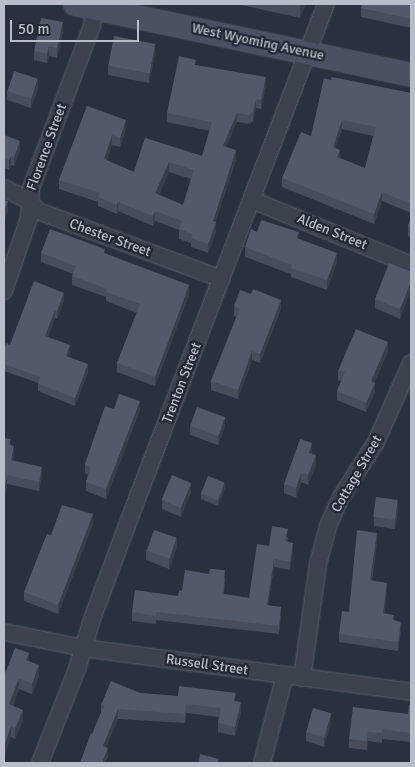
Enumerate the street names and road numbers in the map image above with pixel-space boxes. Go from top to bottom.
street label: West Wyoming Avenue [190,20,326,64]
street label: Florence Street [24,101,70,193]
street label: Alden Street [295,210,369,254]
street label: Chester Street [67,215,153,261]
street label: Trenton Street [159,340,205,426]
street label: Cottage Street [328,432,386,516]
street label: Russell Street [165,651,249,679]

